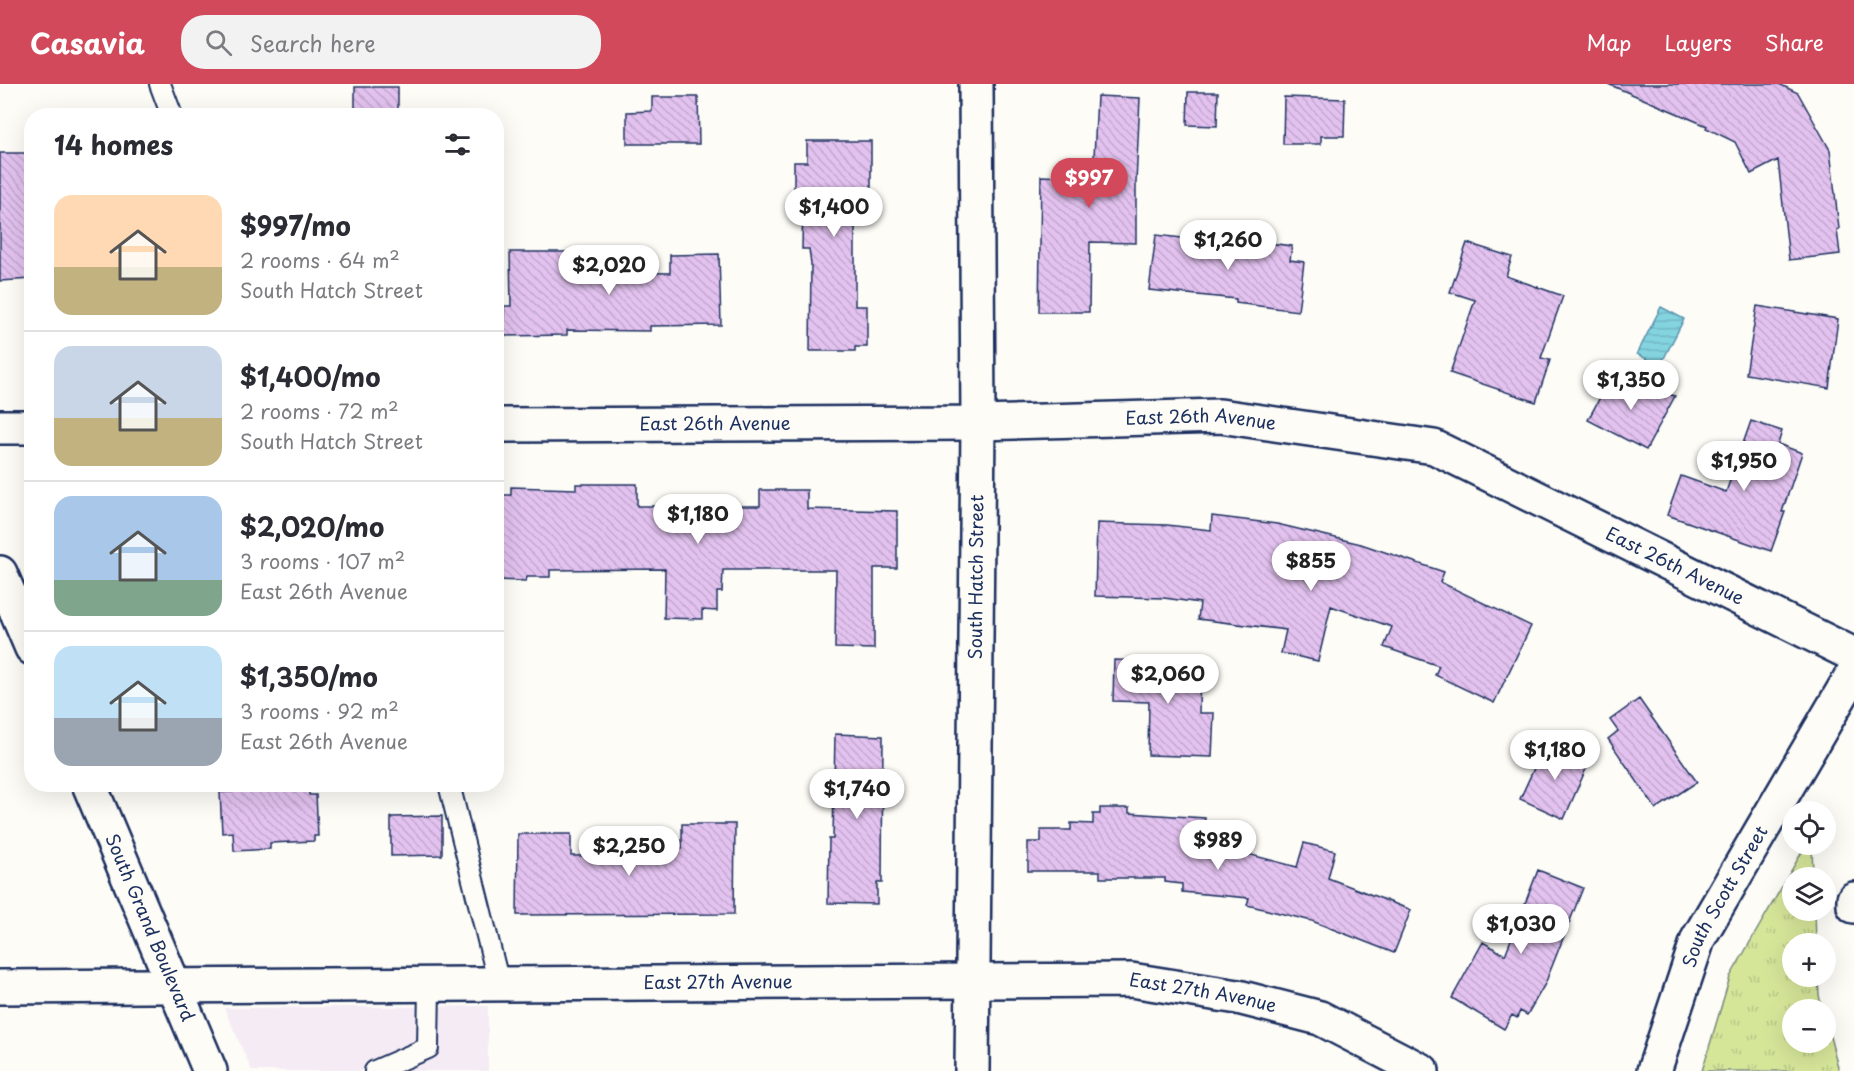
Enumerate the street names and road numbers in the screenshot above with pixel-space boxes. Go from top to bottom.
street label: East 26th Avenue [1125,400,1278,436]
street label: East 26th Avenue [639,409,791,436]
street label: South Hatch Street [961,495,989,659]
street label: East 26th Avenue [1602,519,1749,611]
street label: South Scott Street [1675,820,1773,971]
street label: South Grand Boulevard [99,829,202,1025]
street label: East 27th Avenue [1128,965,1280,1018]
street label: East 27th Avenue [643,967,793,995]

